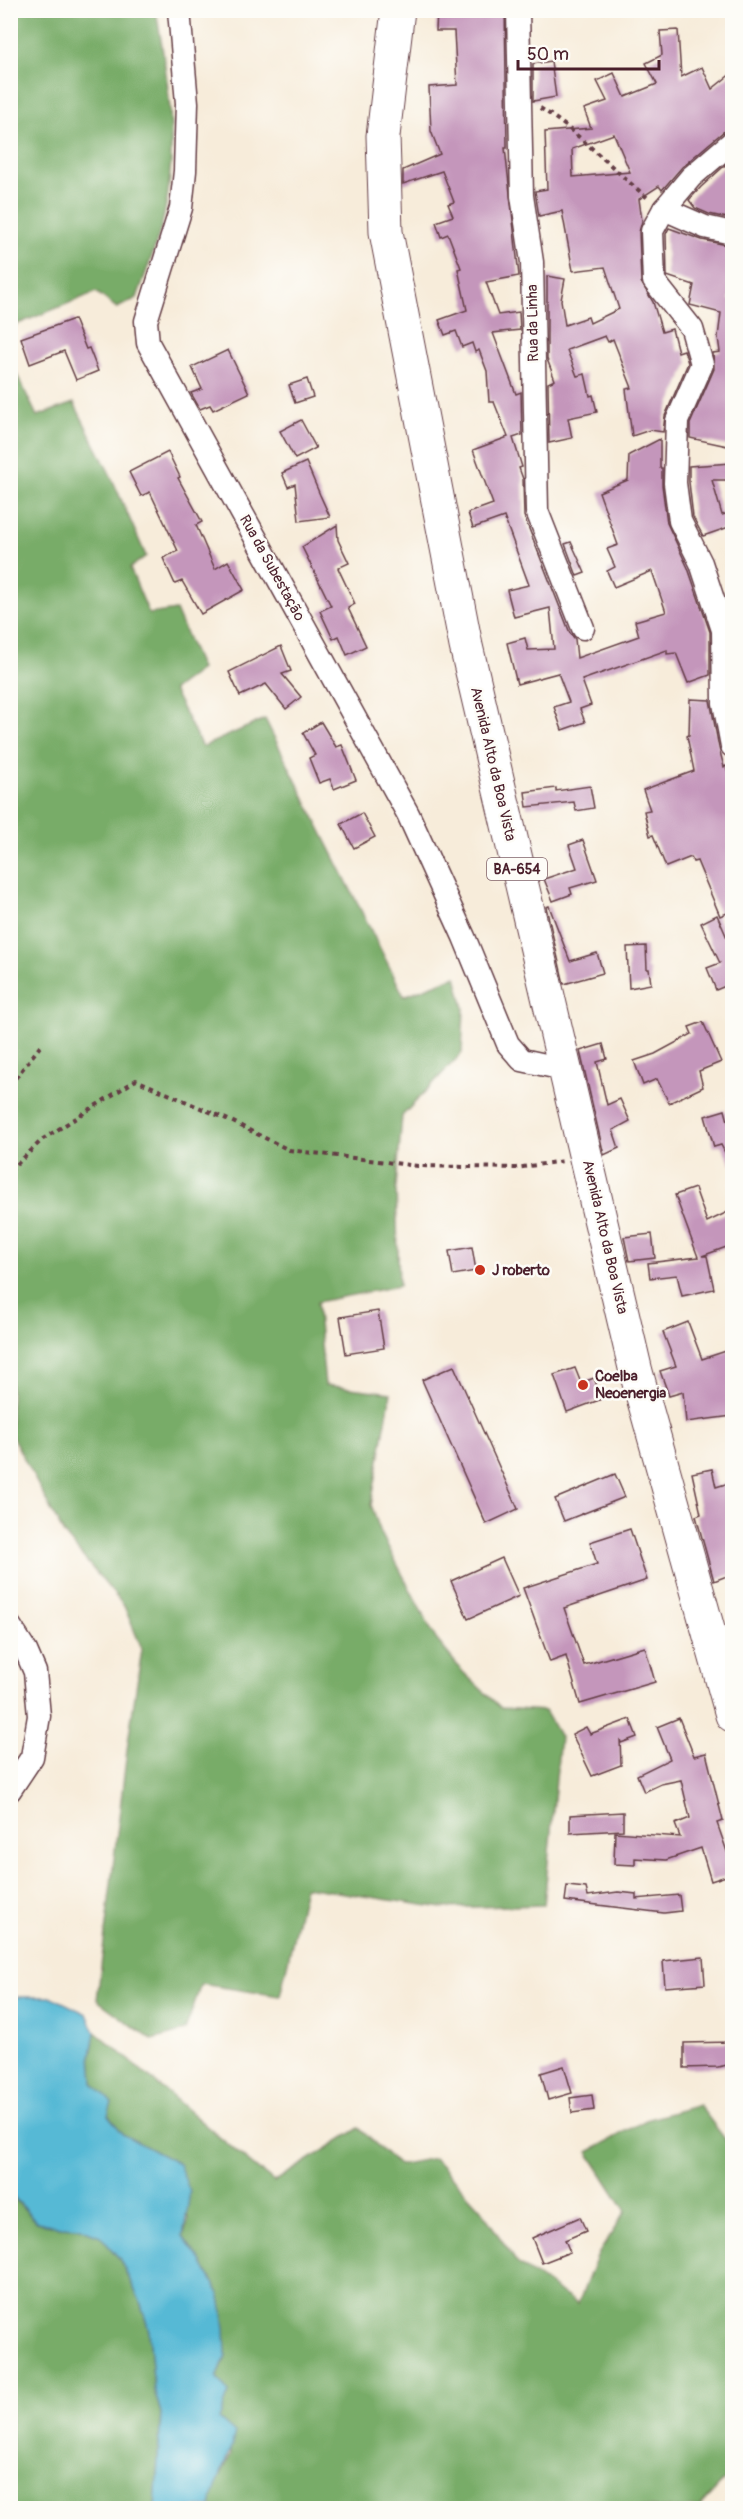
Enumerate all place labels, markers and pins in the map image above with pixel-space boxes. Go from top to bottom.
place label: J roberto [492,1261,550,1280]
marker: J roberto [473,1263,487,1277]
place label: Coelba Neoenergia [595,1367,666,1403]
marker: Coelba Neoenergia [576,1378,590,1392]

